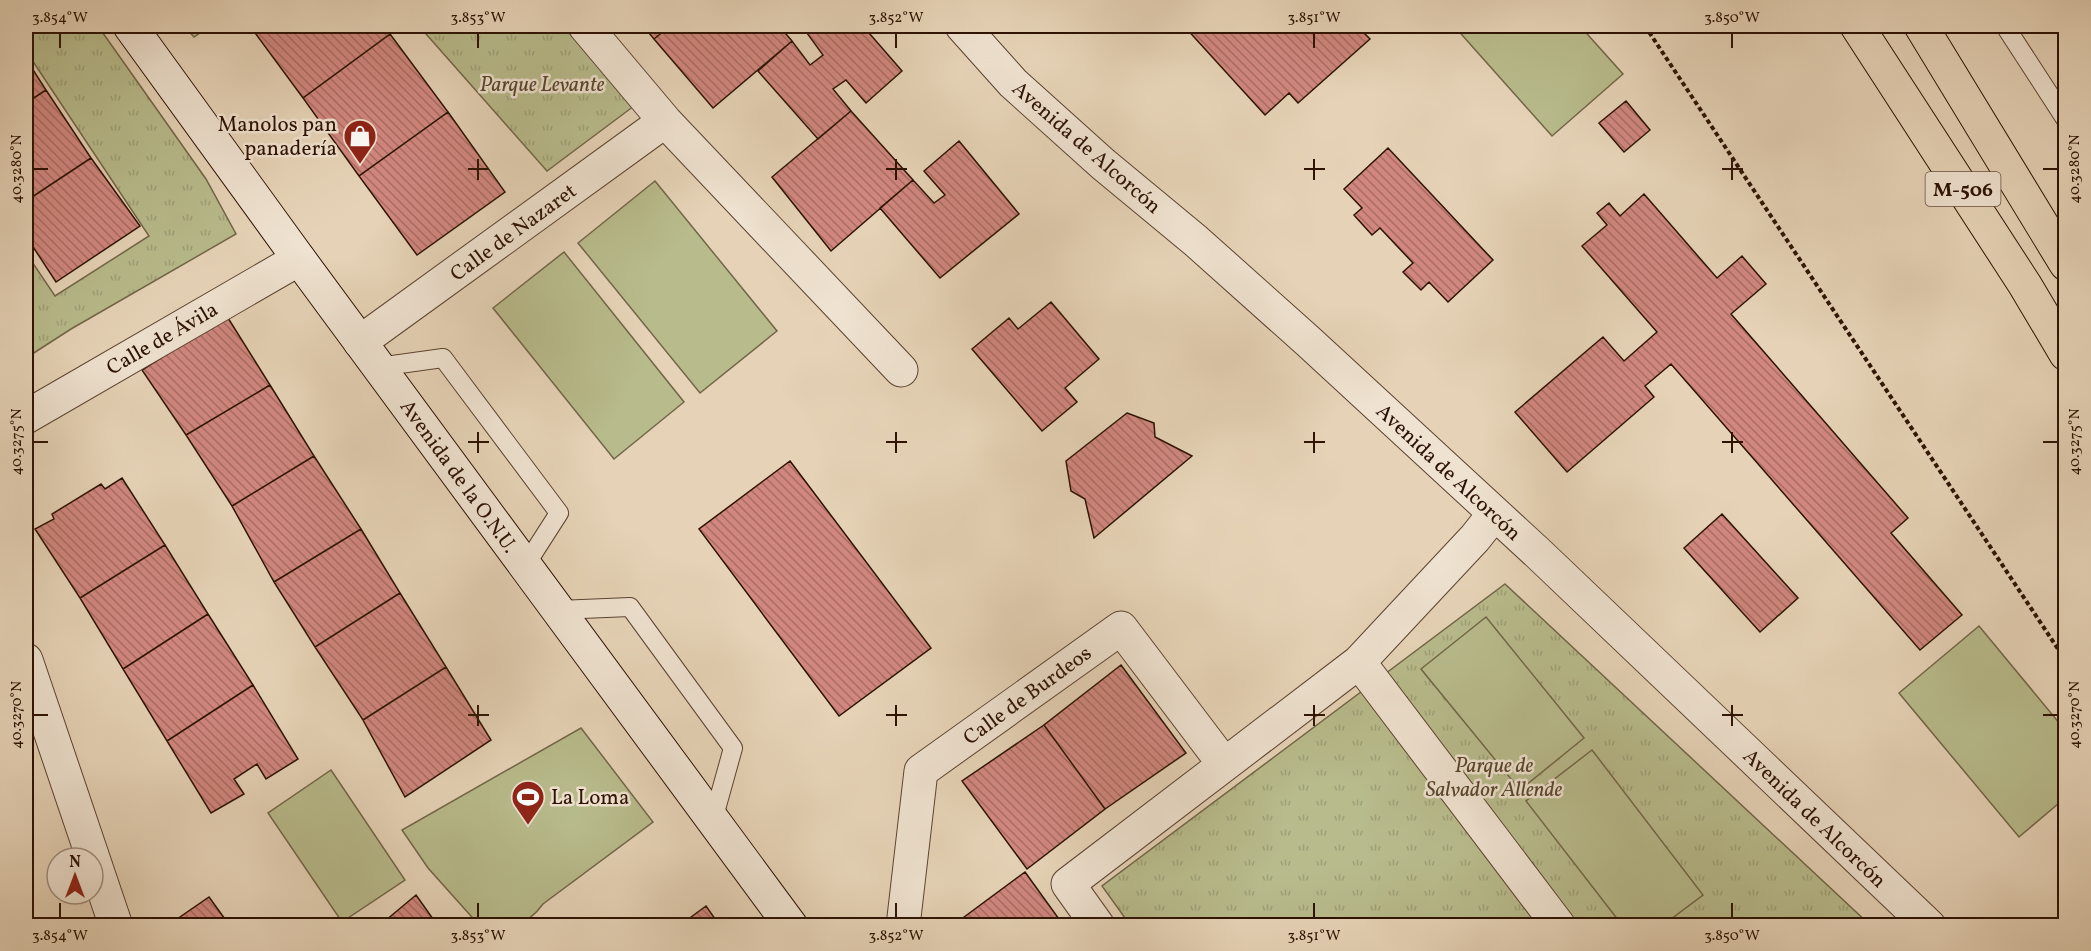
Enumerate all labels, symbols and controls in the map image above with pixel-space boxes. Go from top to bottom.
text: 3.854°W [32,8,88,29]
text: 3.853°W [450,8,506,29]
text: 3.852°W [868,8,924,29]
text: 3.851°W [1287,8,1341,29]
text: 3.850°W [1704,8,1760,29]
park label: Parque Levante [480,71,605,100]
street label: Avenida de Alcorcón [1005,75,1167,221]
place label: Manolos pan panadería [218,111,337,164]
shop icon: Manolos pan panadería [342,118,378,165]
text: 40.3280°N [7,134,28,204]
text: 40.3280°N [2065,134,2086,204]
road number: M-506 [1926,172,2000,206]
street label: Calle de Nazaret [445,177,583,289]
street label: Calle de Ávila [102,296,224,383]
street label: Avenida de la O.N.U. [392,394,523,560]
street label: Avenida de Alcorcón [1369,398,1527,548]
text: 40.3275°N [7,408,28,476]
text: 40.3275°N [2065,408,2086,476]
street label: Calle de Burdeos [958,640,1098,753]
text: 40.3270°N [7,681,28,749]
text: 40.3270°N [2065,681,2086,749]
street label: Avenida de Alcorcón [1736,743,1892,895]
park label: Parque de Salvador Allende [1426,752,1563,805]
sports icon: La Loma [510,779,546,826]
place label: La Loma [551,784,629,813]
north arrow [45,846,105,906]
text: N [69,852,81,874]
text: 3.854°W [32,926,88,947]
text: 3.853°W [450,926,506,947]
text: 3.852°W [868,926,924,947]
text: 3.851°W [1287,926,1341,947]
text: 3.850°W [1704,926,1760,947]

